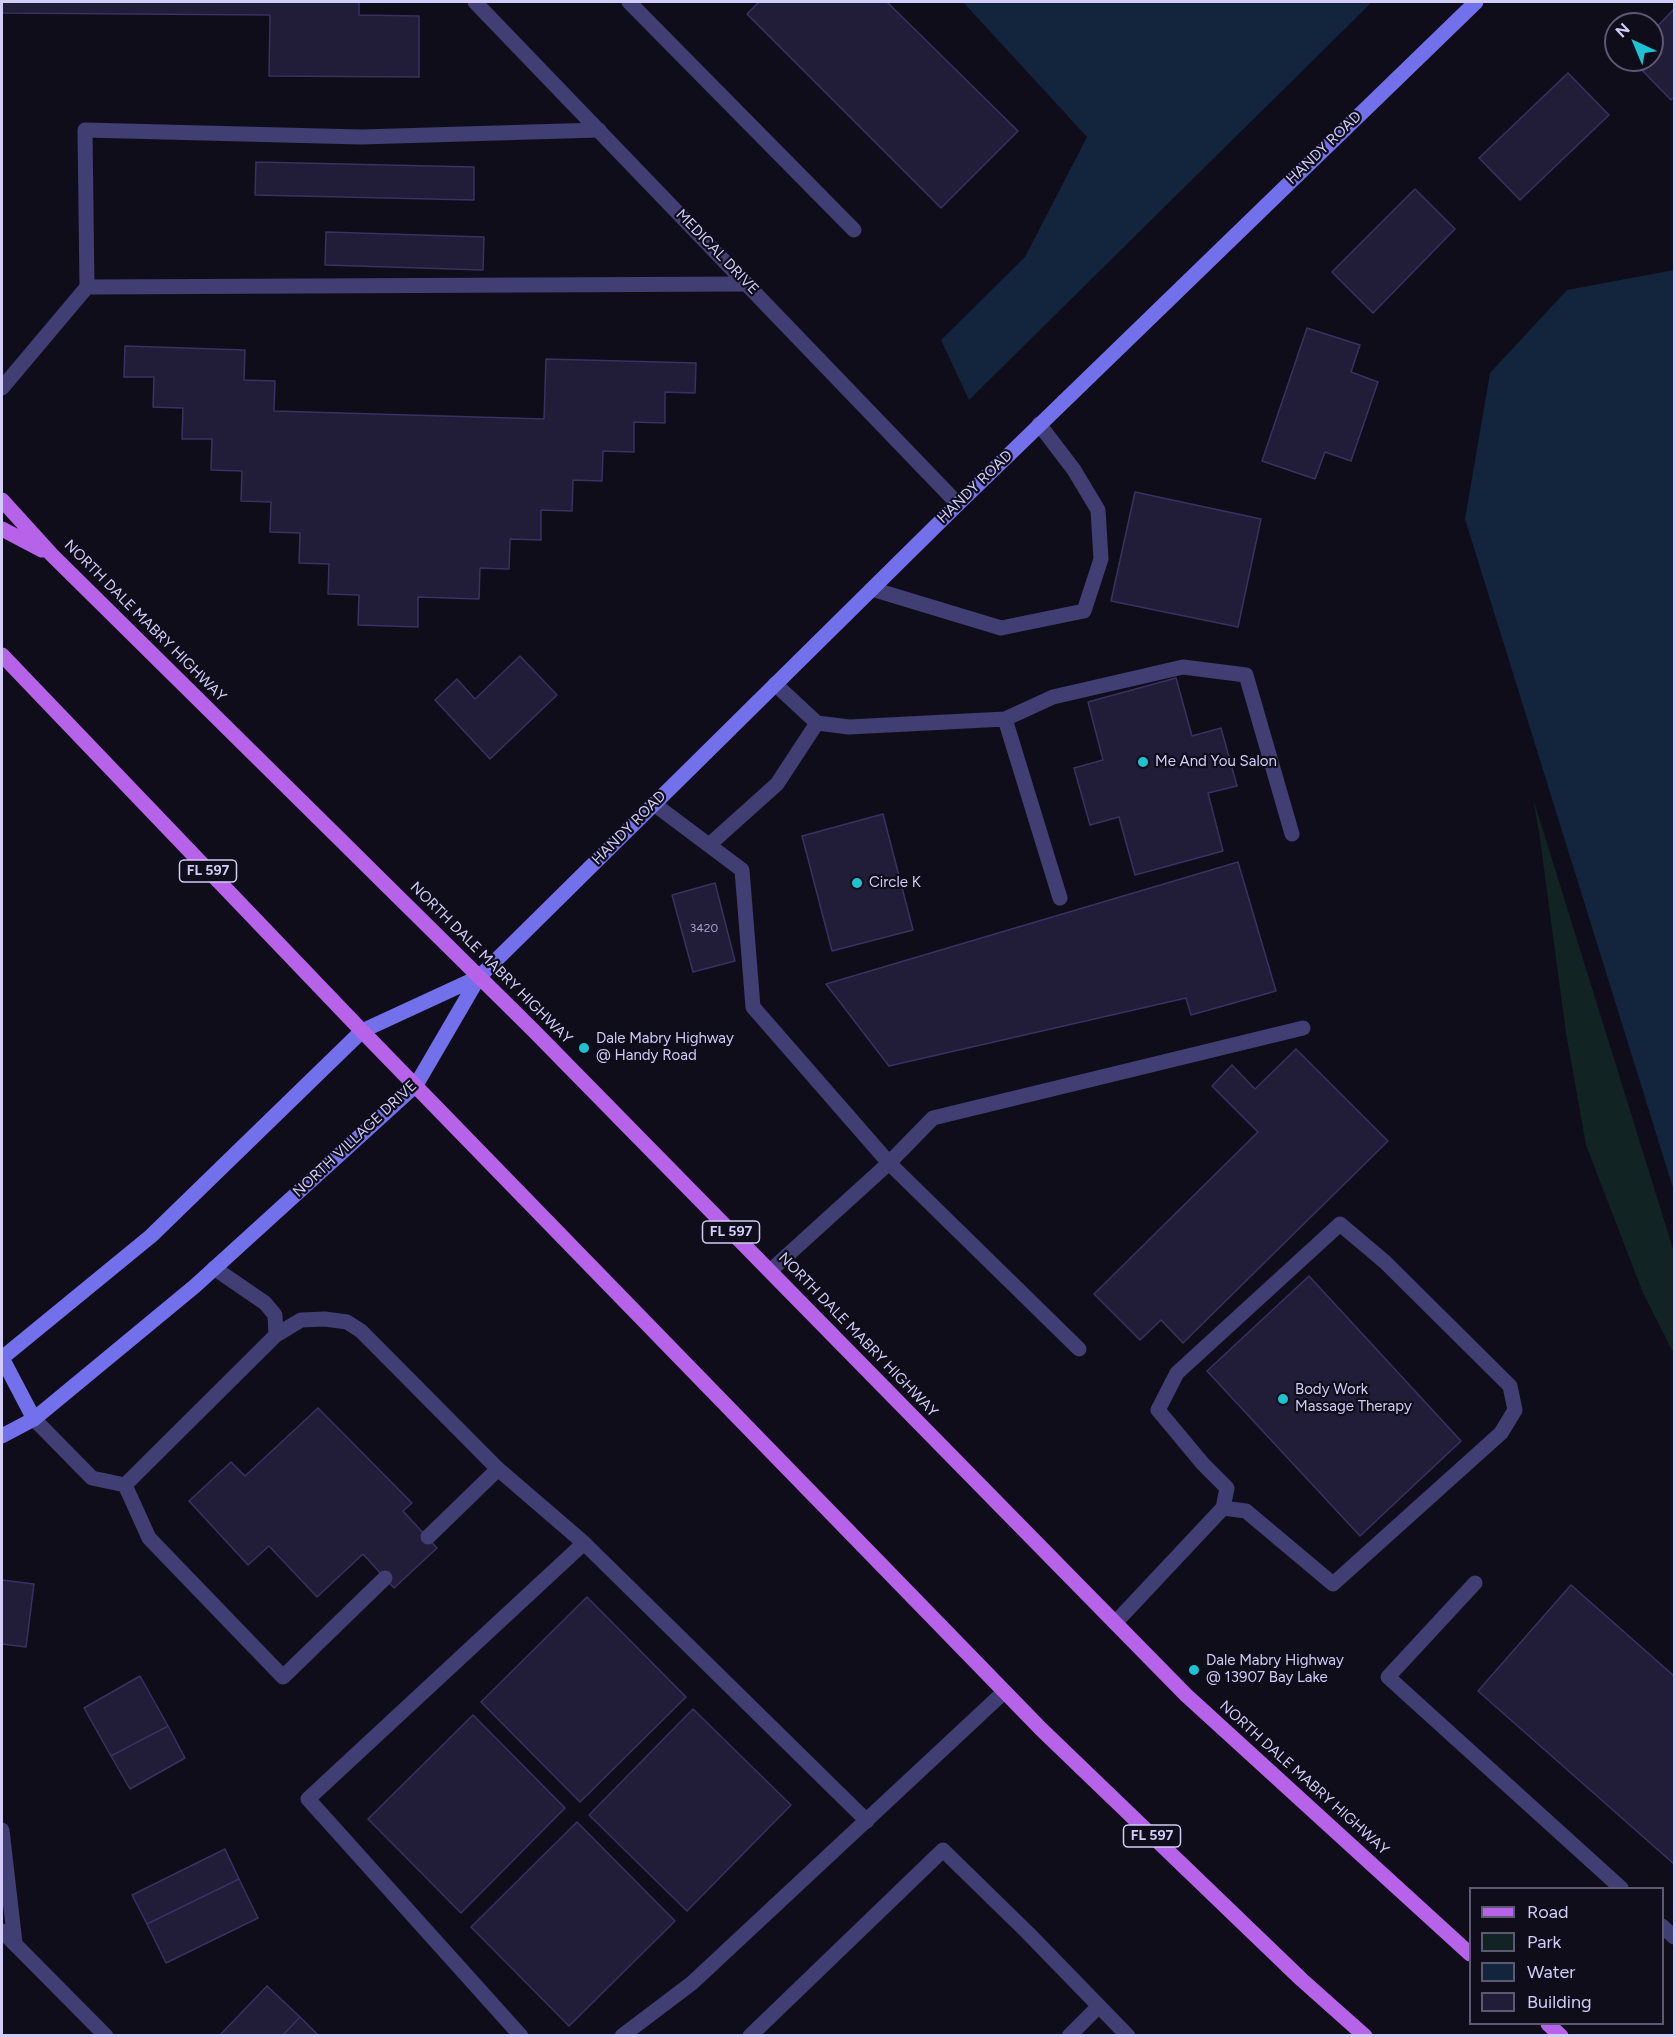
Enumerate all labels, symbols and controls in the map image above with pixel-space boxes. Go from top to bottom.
north arrow [1604,12,1664,72]
text: N [1611,19,1634,41]
street label: HANDY ROAD [1283,108,1365,188]
street label: MEDICAL DRIVE [672,206,762,298]
street label: HANDY ROAD [934,447,1016,527]
street label: NORTH DALE MABRY HIGHWAY [60,536,230,706]
place label: Me And You Salon [1155,753,1277,771]
marker: Me And You Salon [1136,755,1150,769]
street label: HANDY ROAD [588,787,670,869]
road number: FL 597 [180,860,236,882]
place label: Circle K [869,874,921,892]
marker: Circle K [850,876,864,890]
street label: NORTH DALE MABRY HIGHWAY [406,878,576,1048]
house number: 3420 [690,921,718,935]
place label: Dale Mabry Highway @ Handy Road [596,1030,734,1065]
marker: Dale Mabry Highway @ Handy Road [577,1041,591,1055]
street label: NORTH VILLAGE DRIVE [289,1077,421,1201]
road number: FL 597 [702,1221,760,1243]
street label: NORTH DALE MABRY HIGHWAY [774,1249,942,1421]
place label: Body Work Massage Therapy [1295,1381,1412,1416]
marker: Body Work Massage Therapy [1276,1392,1290,1406]
place label: Dale Mabry Highway @ 13907 Bay Lake [1206,1652,1344,1687]
marker: Dale Mabry Highway @ 13907 Bay Lake [1187,1663,1201,1677]
street label: NORTH DALE MABRY HIGHWAY [1216,1697,1392,1859]
road number: FL 597 [1124,1825,1180,1847]
legend [1469,1887,1664,2025]
text: Road [1527,1901,1568,1923]
text: Park [1527,1931,1561,1953]
text: Water [1527,1961,1575,1983]
text: Building [1527,1991,1592,2013]

